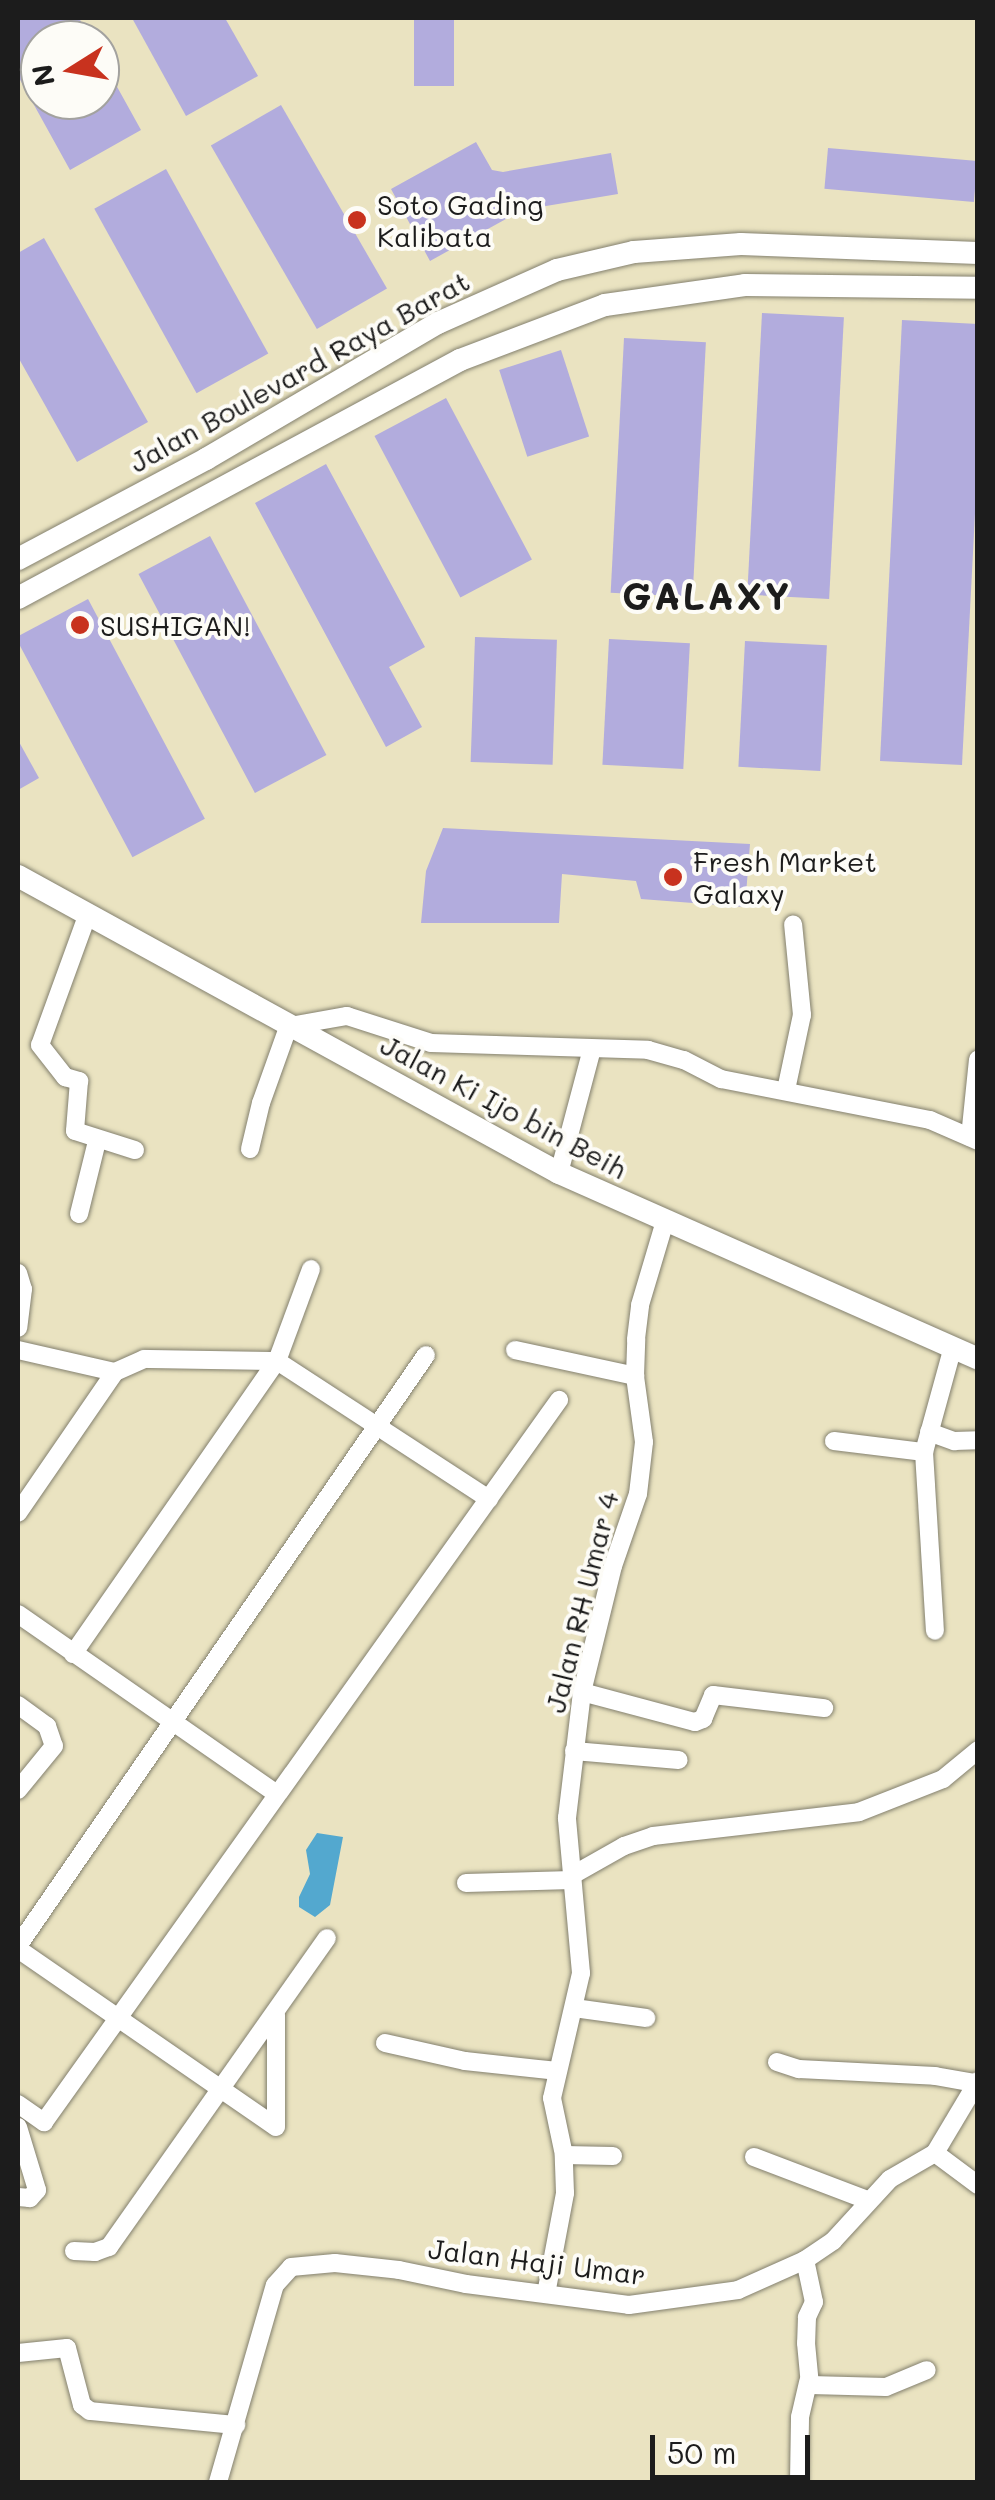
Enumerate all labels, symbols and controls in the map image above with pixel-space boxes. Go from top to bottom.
north arrow [20,20,120,120]
text: N [23,61,62,89]
place label: Soto Gading Kalibata [377,187,544,253]
marker: Soto Gading Kalibata [346,209,368,231]
street label: Jalan Boulevard Raya Barat [123,263,475,479]
district label: GALAXY [622,573,792,619]
place label: SUSHIGAN! [100,608,251,642]
marker: SUSHIGAN! [69,614,91,636]
place label: Fresh Market Galaxy [693,844,877,910]
marker: Fresh Market Galaxy [662,866,684,888]
street label: Jalan Ki Ijo bin Beih [375,1027,633,1185]
street label: Jalan RH Umar 4 [537,1488,625,1716]
street label: Jalan Haji Umar [426,2231,648,2291]
scale bar [655,2415,815,2477]
text: 50 m [667,2432,737,2472]

